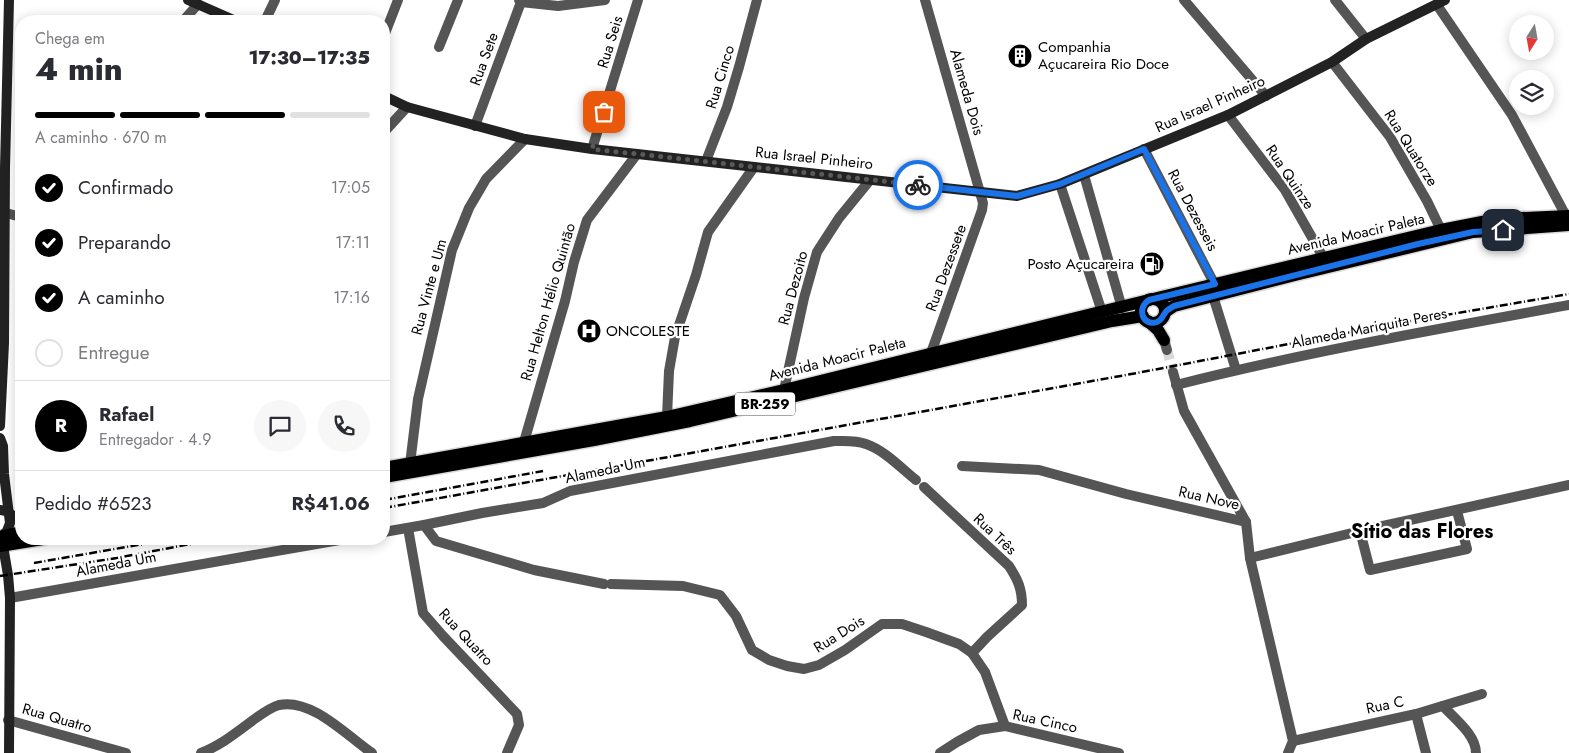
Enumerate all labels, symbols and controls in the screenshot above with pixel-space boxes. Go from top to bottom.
street label: Rua Seis [592,13,628,71]
north arrow [1509,15,1554,60]
map controls [1509,15,1554,115]
text: Chega em [35,27,105,50]
street label: Rua Sete [464,29,504,89]
place label: Companhia Açucareira Rio Doce [1038,36,1169,75]
street label: Rua Cinco [700,43,740,111]
building icon: Companhia Açucareira Rio Doce [1007,43,1033,69]
text: 17:30–17:35 [248,44,370,71]
text: 4 min [35,46,123,92]
street label: Alameda Dois [944,46,990,138]
street label: Rua Israel Pinheiro [1151,70,1269,138]
button: layers [1509,70,1554,115]
pin [583,91,625,133]
icon: bag [590,98,618,126]
street label: Rua Quatorze [1379,105,1443,191]
text: A caminho · 670 m [35,126,167,149]
street label: Rua Quinze [1260,140,1320,214]
street label: Rua Israel Pinheiro [754,141,874,175]
courier [893,160,943,210]
street label: Rua Dezesseis [1162,165,1224,255]
icon: bike [904,171,932,199]
icon: check [35,174,63,202]
text: Confirmado [78,174,173,201]
text: 17:05 [331,176,370,199]
street label: Avenida Moacir Paleta [1285,207,1427,261]
pin [1482,209,1524,251]
icon: home [1489,216,1517,244]
street label: Rua Helton Hélio Quintão [515,221,581,383]
street label: Rua Dezessete [920,221,972,315]
icon: check [35,229,63,257]
text: Preparando [78,229,171,256]
text: 17:11 [335,231,370,254]
street label: Rua Vinte e Um [406,236,452,338]
street label: Rua Dezoito [773,248,813,328]
fuel station icon: Posto Açucareira [1139,251,1165,277]
place label: Posto Açucareira [1027,253,1134,275]
icon: check [35,284,63,312]
text: A caminho [78,284,165,311]
text: 17:16 [333,286,370,309]
street label: Alameda Mariquita Peres [1289,302,1449,354]
hospital icon: ONCOLESTE [576,318,602,344]
place label: ONCOLESTE [606,320,690,342]
street label: Avenida Moacir Paleta [766,331,908,387]
text: Entregue [78,339,150,366]
road number: BR-259 [735,392,795,416]
button: chat [254,400,306,452]
button: phone [318,400,370,452]
text: Rafael [99,401,154,428]
text: R [55,412,67,439]
text: Entregador · 4.9 [99,428,211,451]
street label: Alameda Um [563,451,647,489]
street label: Rua Nove [1176,480,1242,516]
text: Pedido #6523 [35,490,152,517]
text: R$41.06 [292,490,370,517]
street label: Rua Três [968,508,1022,560]
district label: Sítio das Flores [1351,517,1493,546]
street label: Alameda Um [74,545,158,583]
street label: Rua Quatro [434,603,498,671]
street label: Rua Dois [809,610,869,658]
street label: Rua C [1364,690,1406,720]
street label: Rua Quatro [20,698,94,738]
street label: Rua Cinco [1011,703,1079,739]

